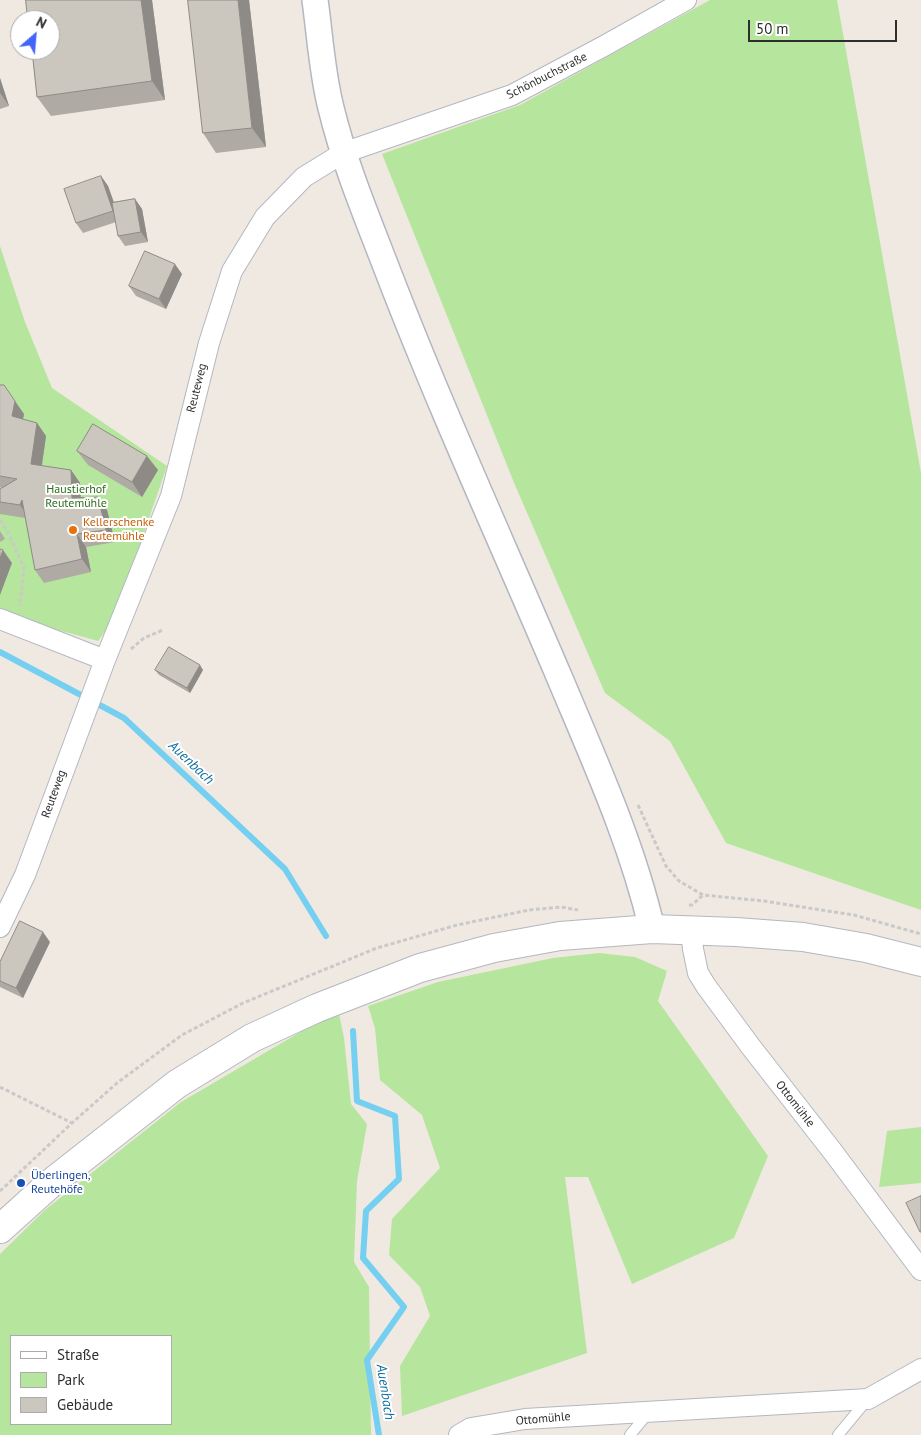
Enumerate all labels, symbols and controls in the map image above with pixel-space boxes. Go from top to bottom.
north arrow [10,10,60,60]
scale bar [751,10,900,42]
text: N [33,12,50,33]
text: 50 m [756,19,789,38]
street label: Schönbuchstraße [504,49,590,103]
street label: Reuteweg [184,362,210,414]
park label: Haustierhof Reutemühle [45,483,107,511]
place label: Kellerschenke Reutemühle [83,516,154,544]
marker: Kellerschenke Reutemühle [67,524,79,536]
water label: Auenbach [165,738,217,788]
street label: Reuteweg [39,768,69,820]
street label: Ottomühle [772,1078,818,1130]
place label: Überlingen, Reutehöfe [31,1169,91,1197]
marker: Überlingen, Reutehöfe [15,1177,27,1189]
legend [10,1335,172,1425]
text: Straße [57,1345,99,1364]
water label: Auenbach [372,1363,398,1421]
text: Park [57,1370,85,1389]
text: Gebäude [57,1395,113,1414]
street label: Ottomühle [515,1409,571,1429]

